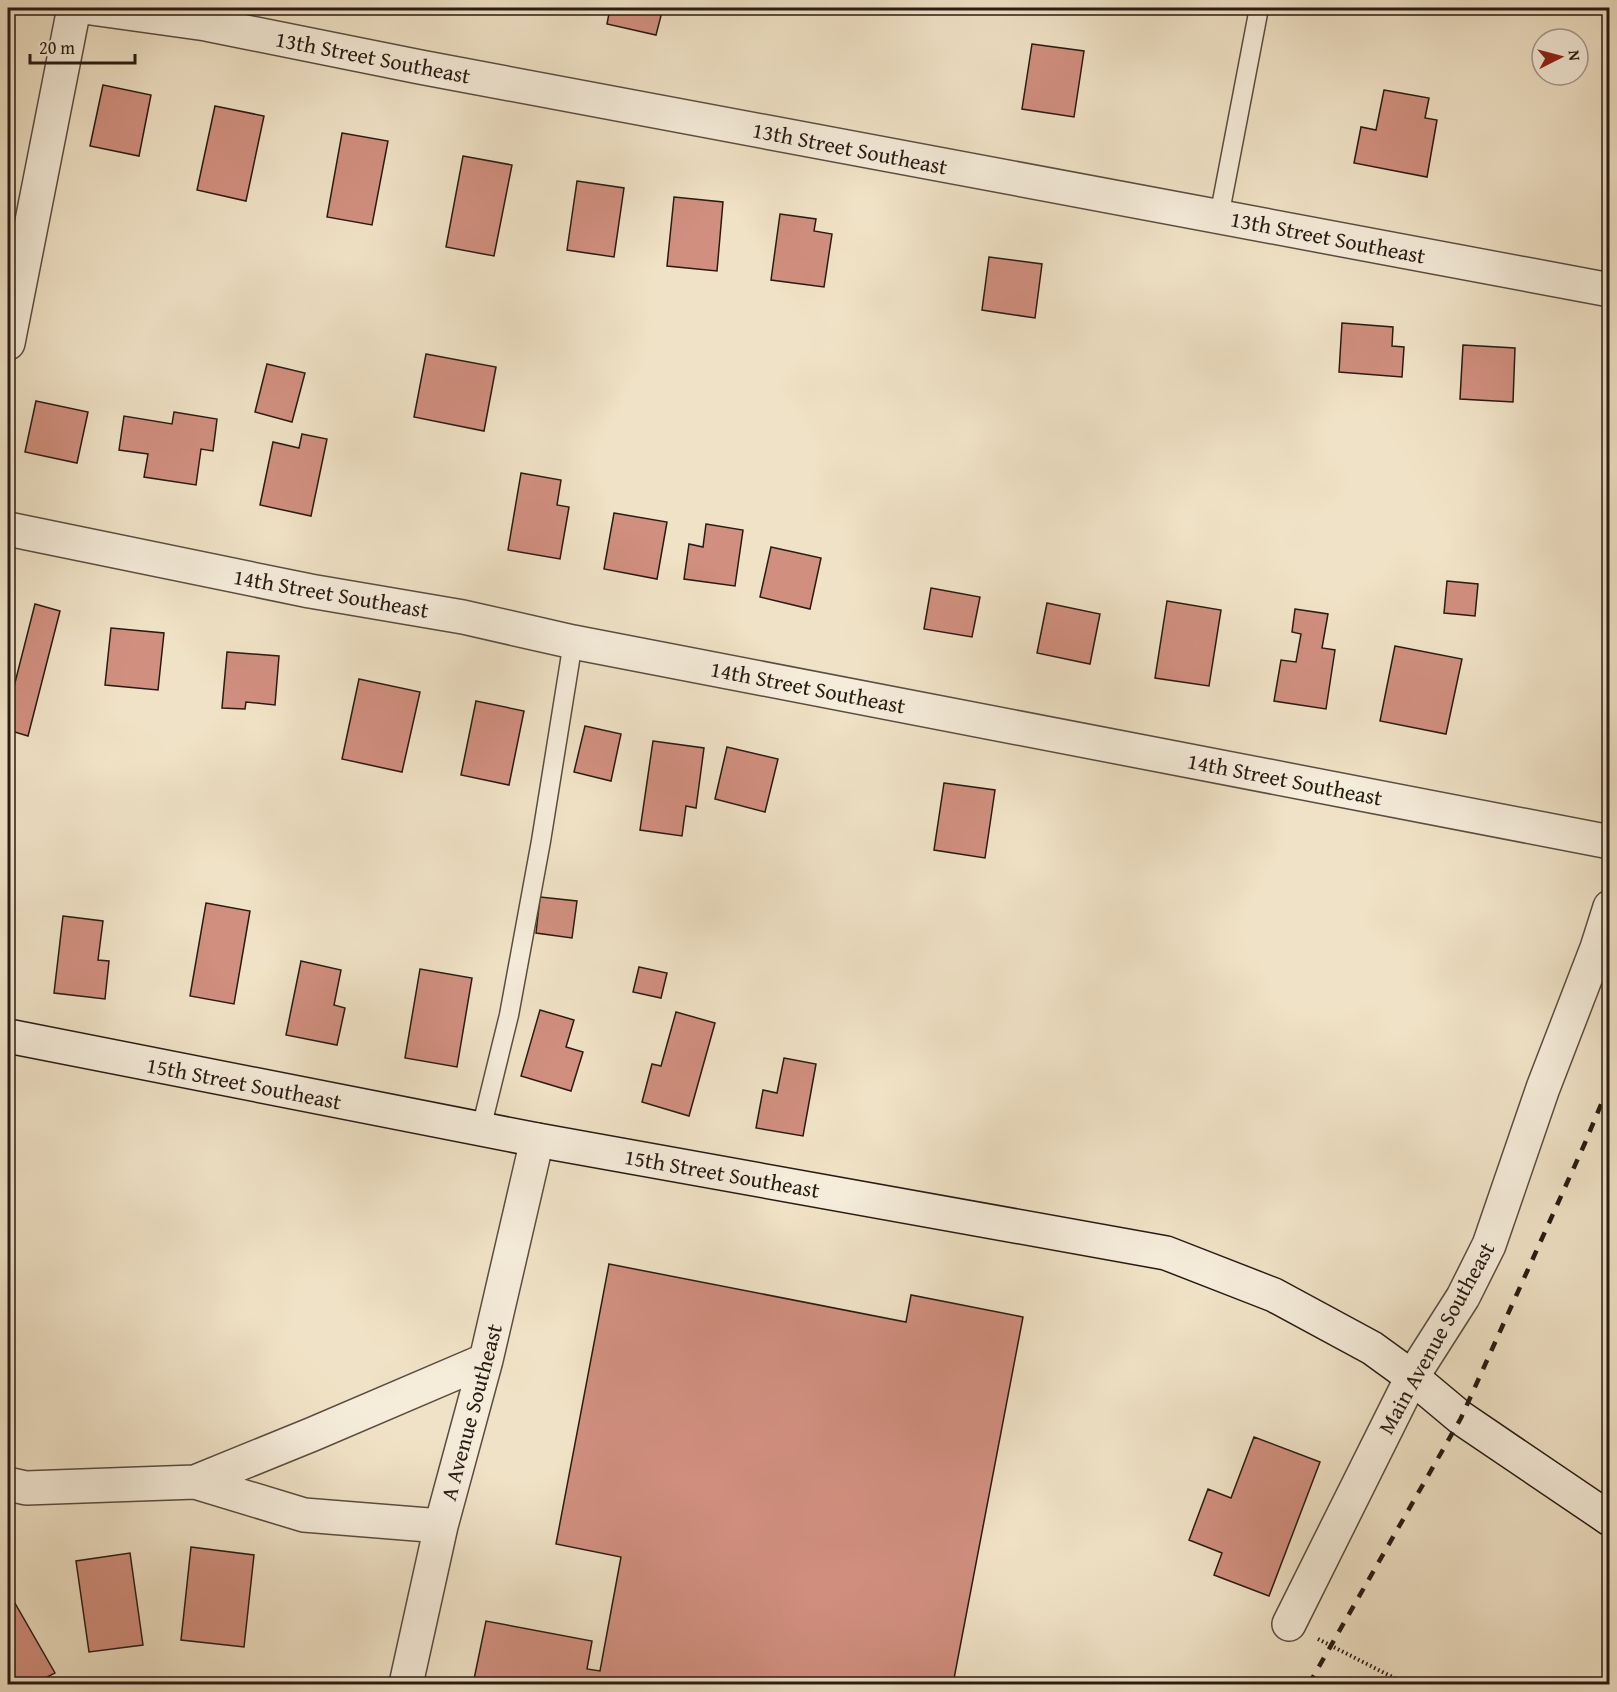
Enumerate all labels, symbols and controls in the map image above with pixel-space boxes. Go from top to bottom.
street label: 13th Street Southeast [273,22,473,92]
scale bar [30,27,135,65]
north arrow [1530,27,1590,87]
text: 20 m [39,34,75,61]
text: N [1562,49,1587,62]
street label: 13th Street Southeast [750,113,950,183]
street label: 13th Street Southeast [1228,202,1428,272]
street label: 14th Street Southeast [231,560,431,626]
street label: 14th Street Southeast [708,652,908,722]
street label: 14th Street Southeast [1185,744,1385,814]
street label: 15th Street Southeast [144,1048,344,1118]
street label: 15th Street Southeast [622,1140,822,1206]
street label: Main Avenue Southeast [1370,1236,1502,1440]
street label: A Avenue Southeast [432,1320,510,1504]

